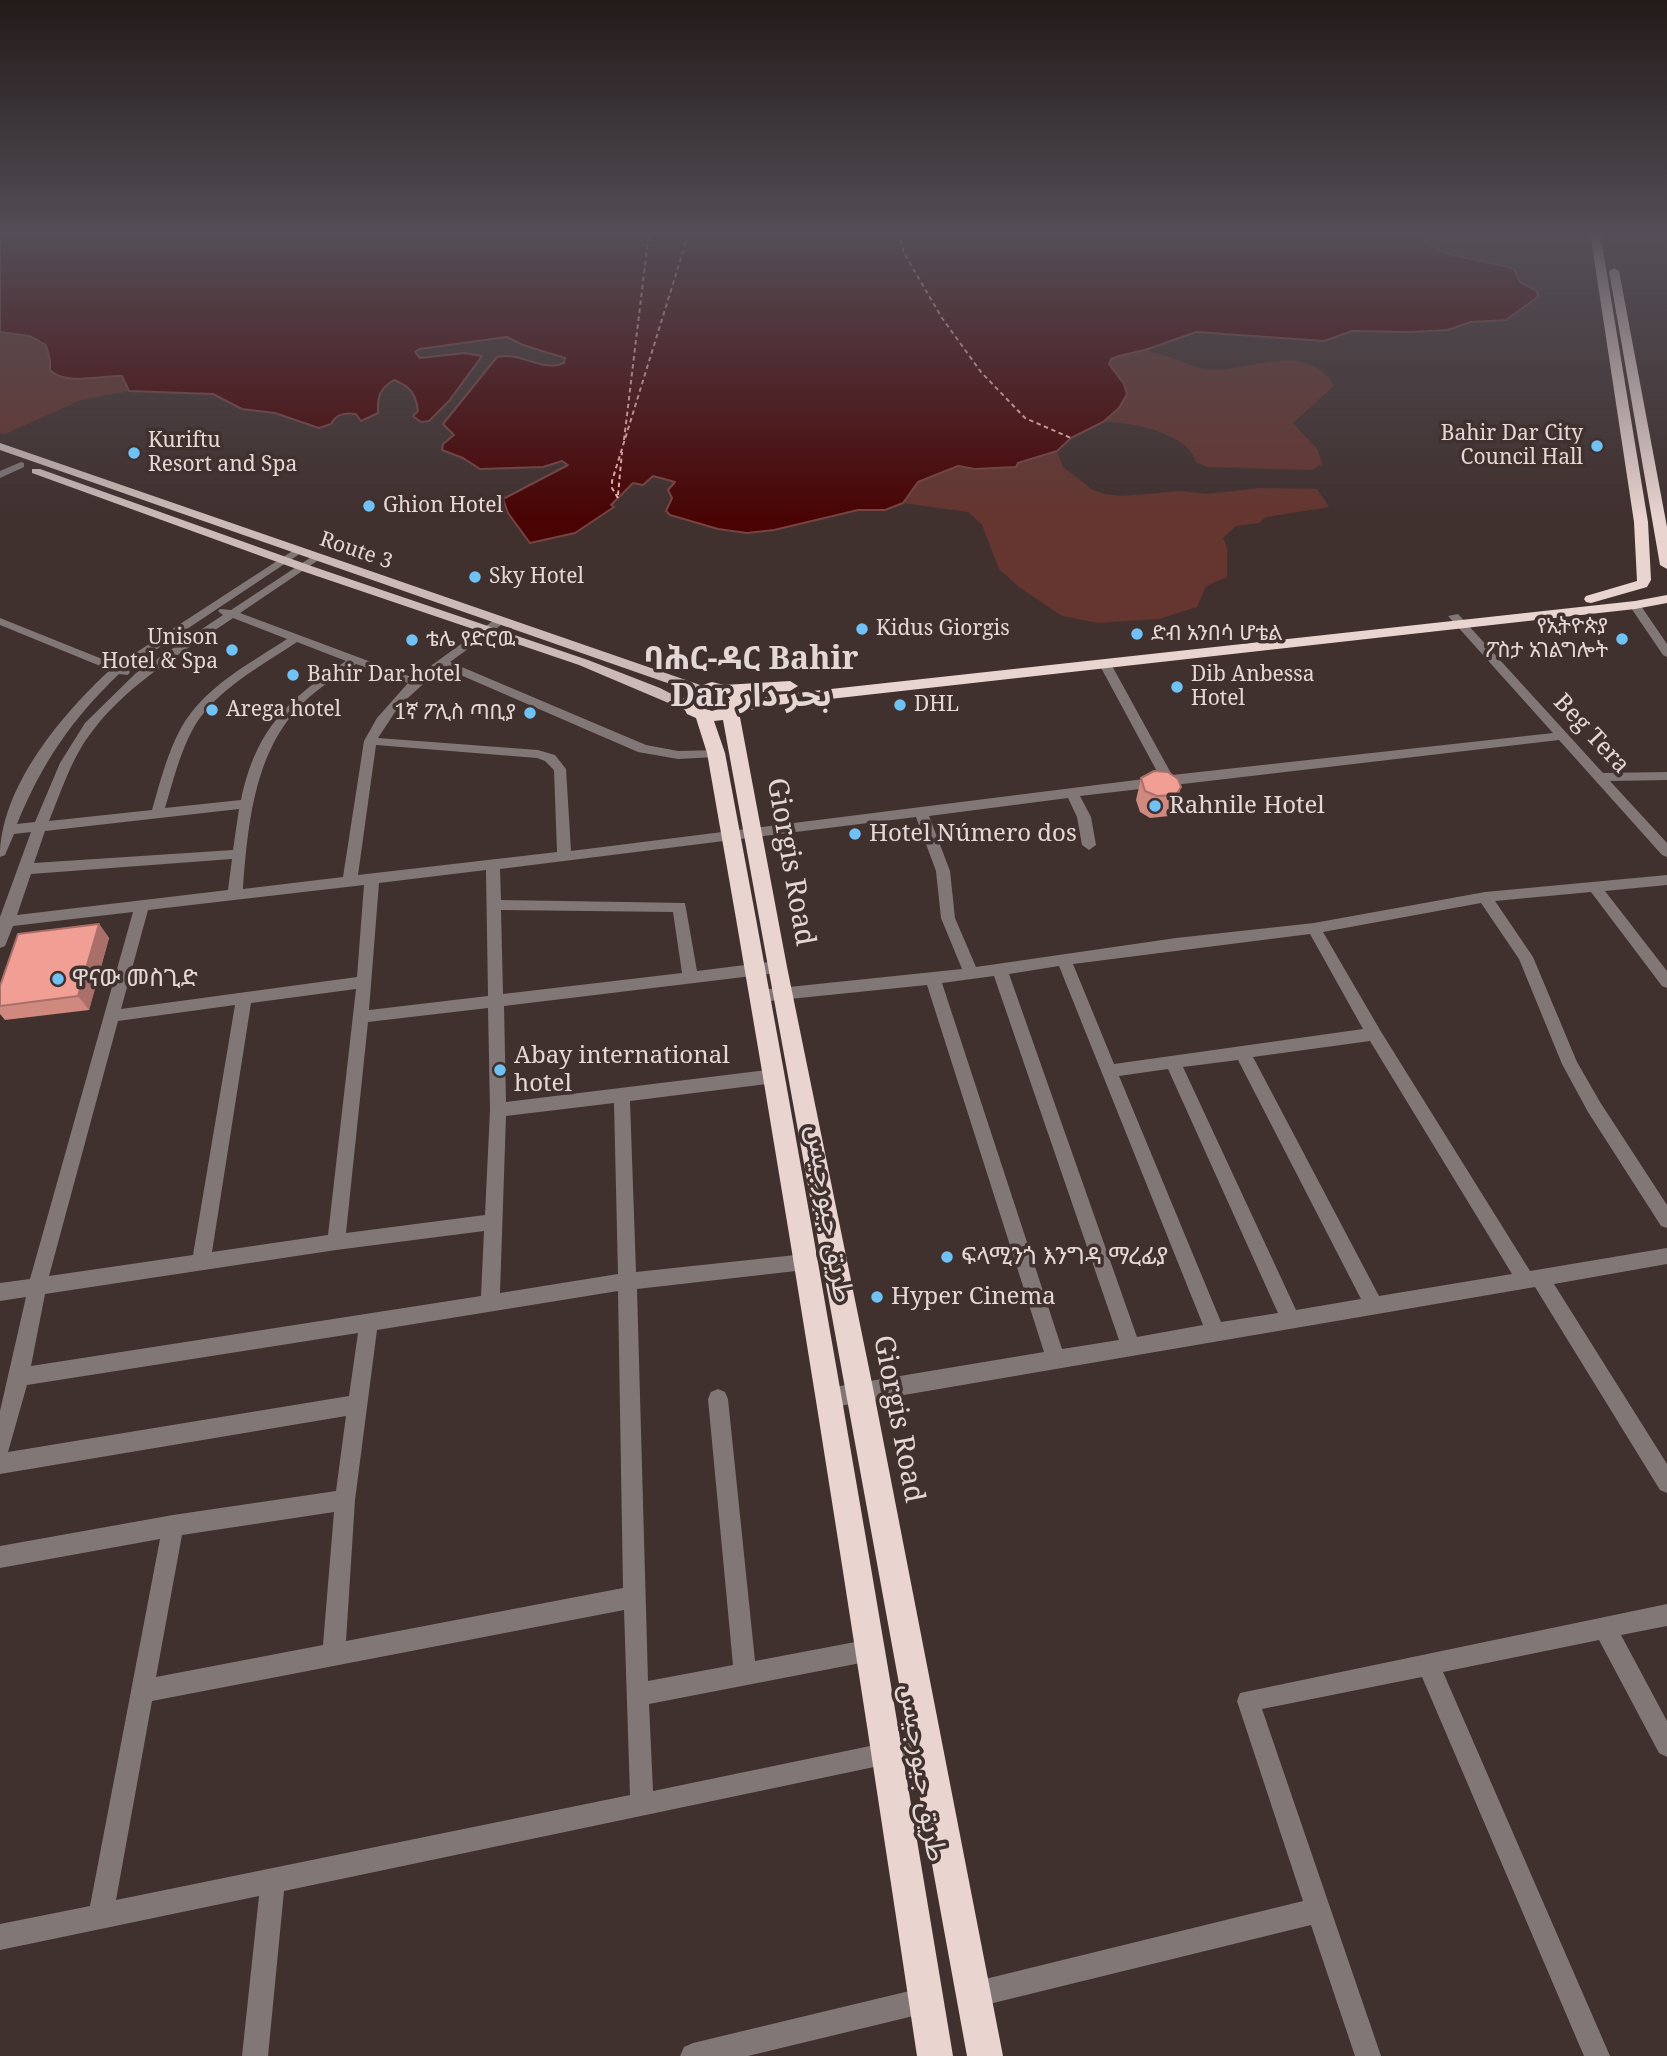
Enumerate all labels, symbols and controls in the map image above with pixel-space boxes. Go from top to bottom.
place label: Bahir Dar City Council Hall [1441,421,1583,471]
place label: Kuriftu Resort and Spa [148,428,297,478]
marker: Bahir Dar City Council Hall [1589,438,1605,454]
marker: Kuriftu Resort and Spa [126,445,142,461]
place label: Ghion Hotel [383,493,503,519]
marker: Ghion Hotel [361,498,377,514]
street label: Route 3 [316,527,396,575]
place label: Sky Hotel [489,564,584,590]
marker: Sky Hotel [467,569,483,585]
place label: የኢትዮጵያ ፖስታ አገልግሎት [1486,614,1608,664]
place label: Kidus Giorgis [876,616,1010,642]
marker: Kidus Giorgis [854,621,870,637]
place label: ድብ አንበሳ ሆቴል [1151,621,1283,647]
place label: Unison Hotel & Spa [101,625,218,675]
marker: ድብ አንበሳ ሆቴል [1129,626,1145,642]
place label: ቴሌ የድሮዉ [426,627,515,653]
marker: የኢትዮጵያ ፖስታ አገልግሎት [1614,631,1630,647]
marker: ቴሌ የድሮዉ [404,632,420,648]
district label: ባሕር-ዳር Bahir Dar بحر دار [643,641,859,716]
marker: Unison Hotel & Spa [224,642,240,658]
place label: Bahir Dar hotel [307,662,461,688]
place label: Dib Anbessa Hotel [1191,662,1315,712]
marker: Bahir Dar hotel [285,667,301,683]
marker: Dib Anbessa Hotel [1169,679,1185,695]
street label: Beg Tera [1547,688,1635,780]
place label: DHL [914,692,959,718]
place label: Arega hotel [226,697,341,723]
marker: DHL [892,697,908,713]
place label: 1ኛ ፖሊስ ጣቢያ [394,700,516,726]
marker: Arega hotel [204,702,220,718]
marker: 1ኛ ፖሊስ ጣቢያ [522,705,538,721]
street label: Giorgis Road [759,776,821,948]
place label: Rahnile Hotel [1169,792,1325,820]
marker: Rahnile Hotel [1147,798,1163,814]
place label: Hotel Número dos [869,820,1077,848]
marker: Hotel Número dos [847,826,863,842]
place label: ዋናው መስጊድ [72,965,198,993]
marker: ዋናው መስጊድ [50,971,66,987]
place label: Abay international hotel [514,1042,730,1098]
marker: Abay international hotel [492,1062,508,1078]
street label: طريق جيورجيس [798,1123,860,1305]
place label: ፍላሚንጎ እንግዳ ማረፊያ [961,1243,1168,1271]
marker: ፍላሚንጎ እንግዳ ማረፊያ [939,1249,955,1265]
place label: Hyper Cinema [891,1283,1056,1311]
marker: Hyper Cinema [869,1289,885,1305]
street label: Giorgis Road [865,1332,931,1506]
street label: طريق جيورجيس [891,1682,953,1864]

